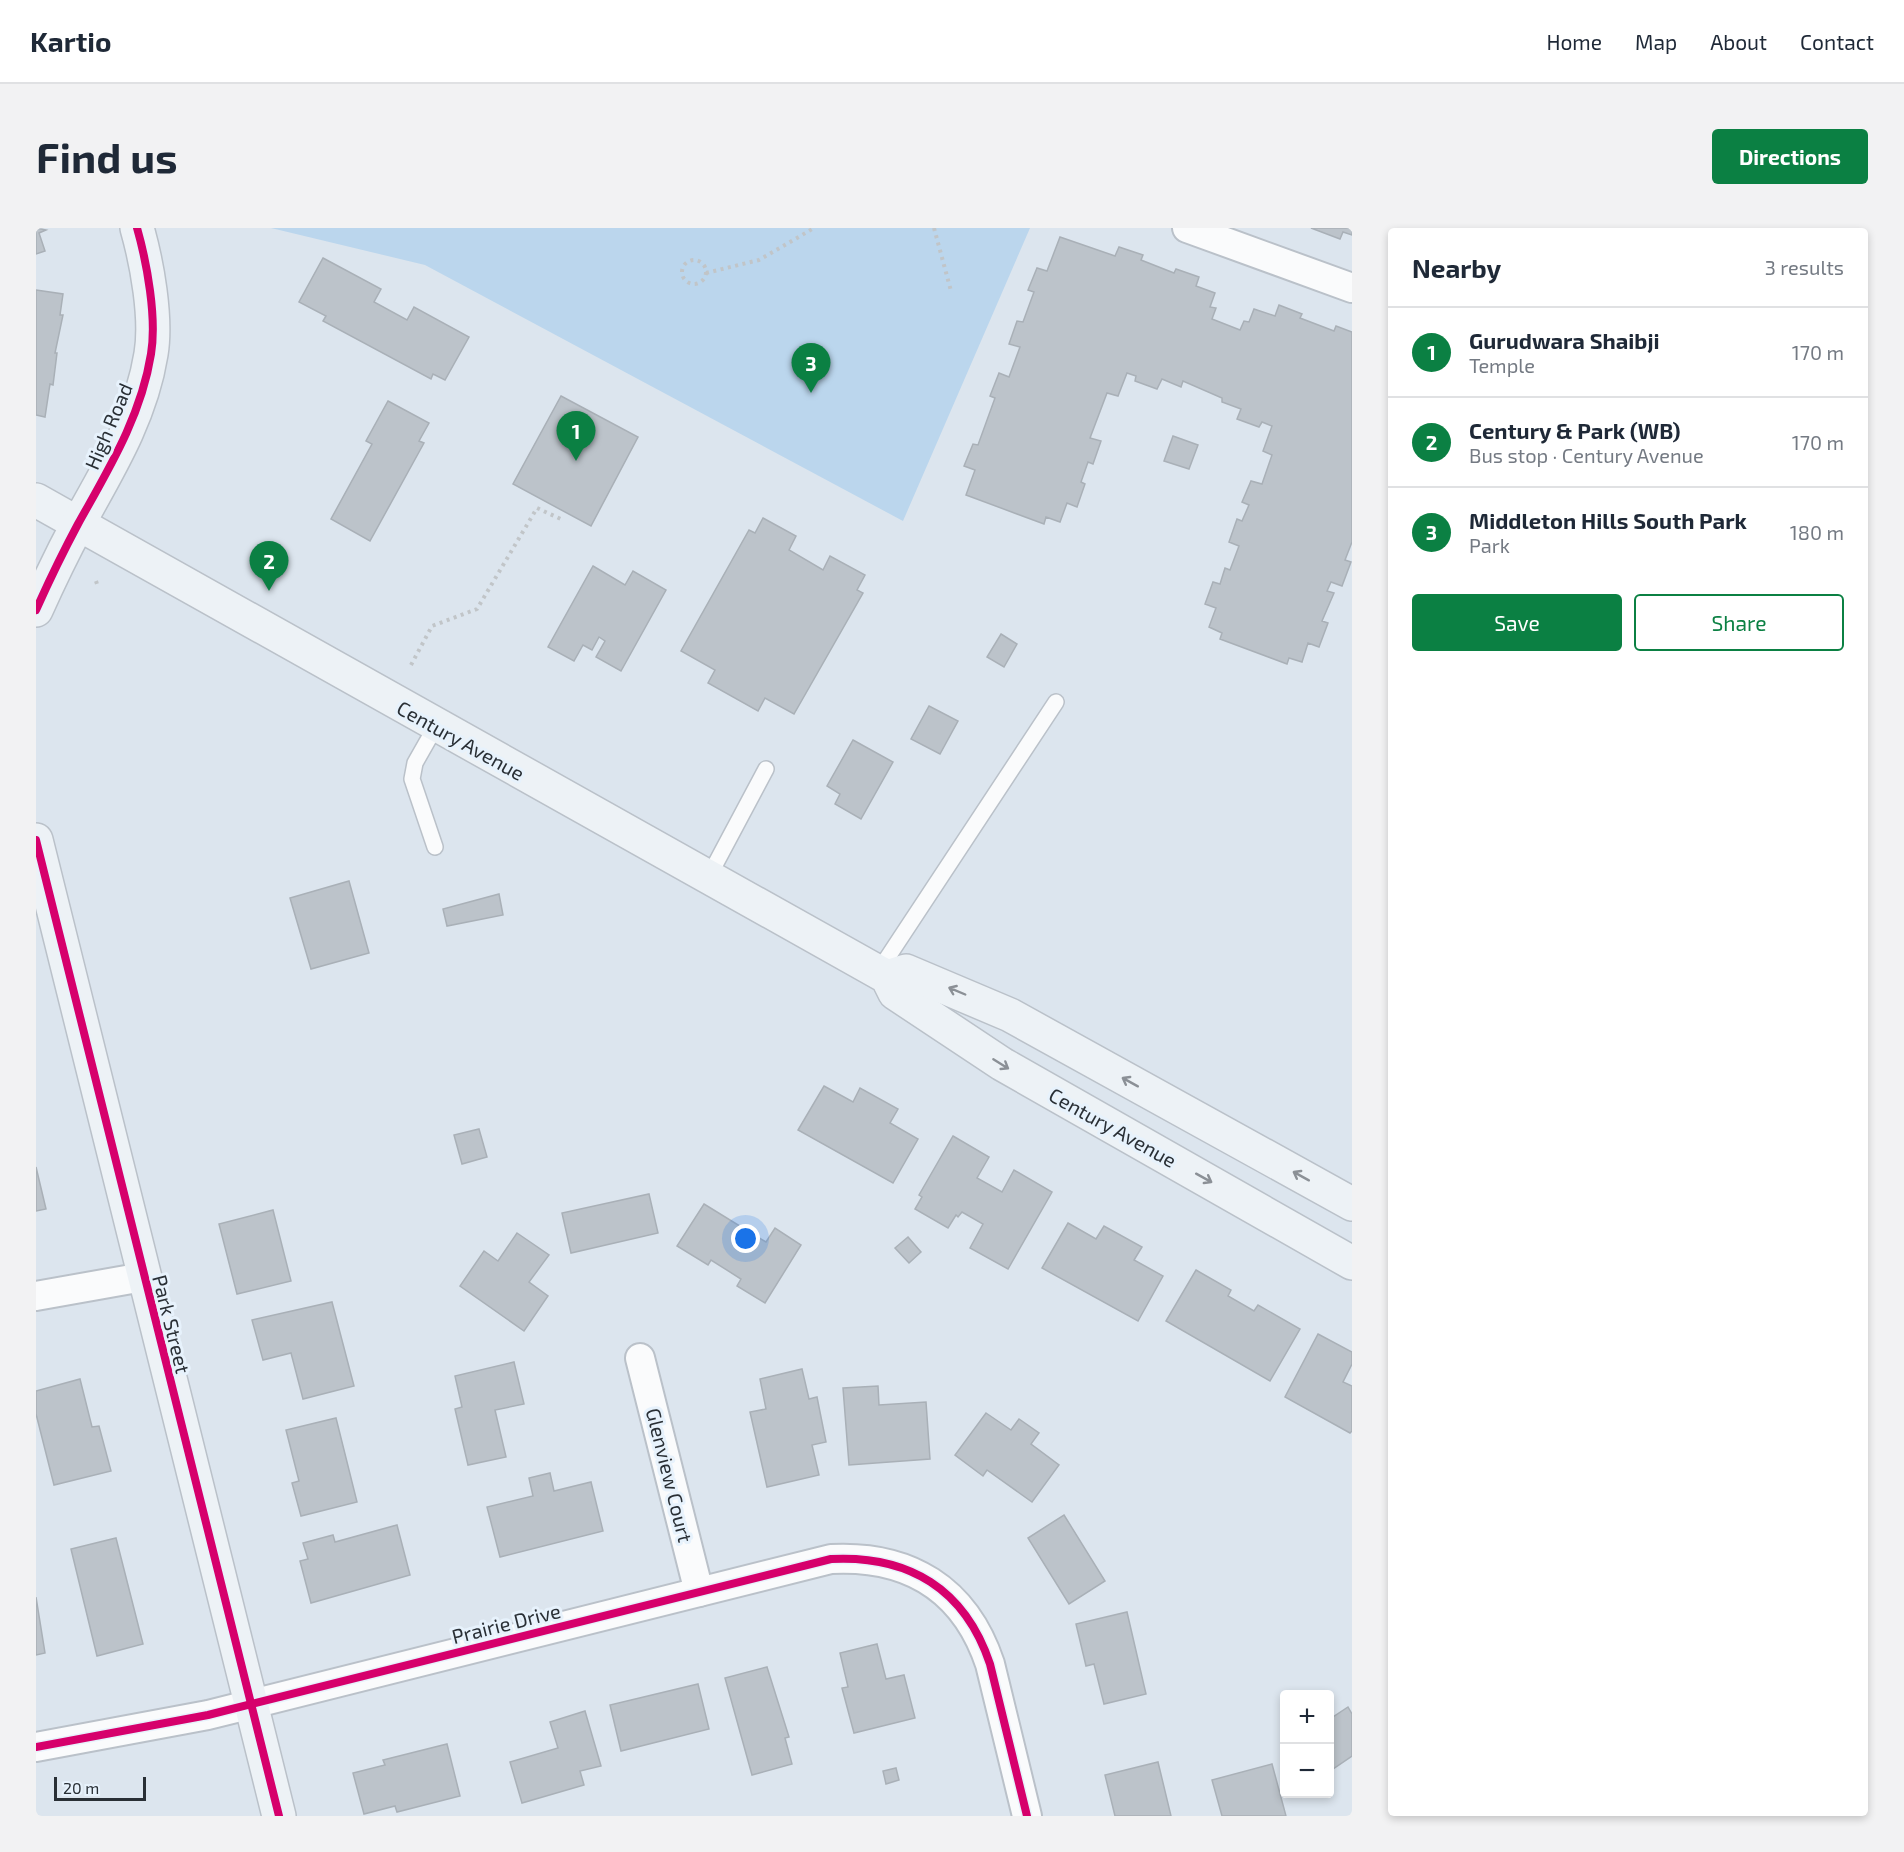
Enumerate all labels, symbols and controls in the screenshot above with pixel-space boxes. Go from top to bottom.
text: Kartio [30,24,111,58]
text: Home [1546,29,1602,54]
text: Map [1635,29,1677,54]
text: About [1710,29,1767,54]
text: Contact [1800,29,1874,54]
button: Directions [1712,129,1868,184]
text: Find us [36,131,178,181]
text: Nearby [1412,252,1501,283]
text: 3 results [1765,255,1844,279]
text: Gurudwara Shaibji [1469,327,1660,353]
text: 1 [1427,340,1436,364]
text: 170 m [1792,340,1844,364]
pin: 3 [792,344,830,393]
text: Temple [1469,353,1535,377]
street label: High Road [79,379,137,473]
pin: 1 [556,412,596,461]
text: Century & Park (WB) [1469,417,1681,443]
text: 2 [1426,430,1437,454]
text: 170 m [1792,430,1844,454]
text: Bus stop · Century Avenue [1469,443,1704,467]
text: Middleton Hills South Park [1469,507,1747,533]
text: 3 [1426,520,1437,544]
text: 180 m [1790,520,1844,544]
text: Park [1469,533,1510,557]
pin: 2 [250,542,288,591]
button: Save [1412,594,1622,651]
button: Share [1634,594,1844,651]
street label: Century Avenue [393,695,529,785]
one-way arrow [949,985,967,996]
one-way arrow [992,1058,1009,1070]
one-way arrow [1121,1076,1139,1087]
street label: Century Avenue [1045,1082,1181,1172]
one-way arrow [1293,1170,1310,1182]
one-way arrow [1195,1172,1212,1184]
your location [731,1224,760,1253]
street label: Park Street [148,1272,196,1376]
street label: Glenview Court [642,1405,698,1545]
street label: Prairie Drive [449,1598,563,1648]
map controls [1280,1690,1334,1798]
button: + [1280,1690,1334,1744]
button: − [1280,1744,1334,1798]
scale bar [54,1774,146,1802]
text: 20 m [63,1778,99,1797]

